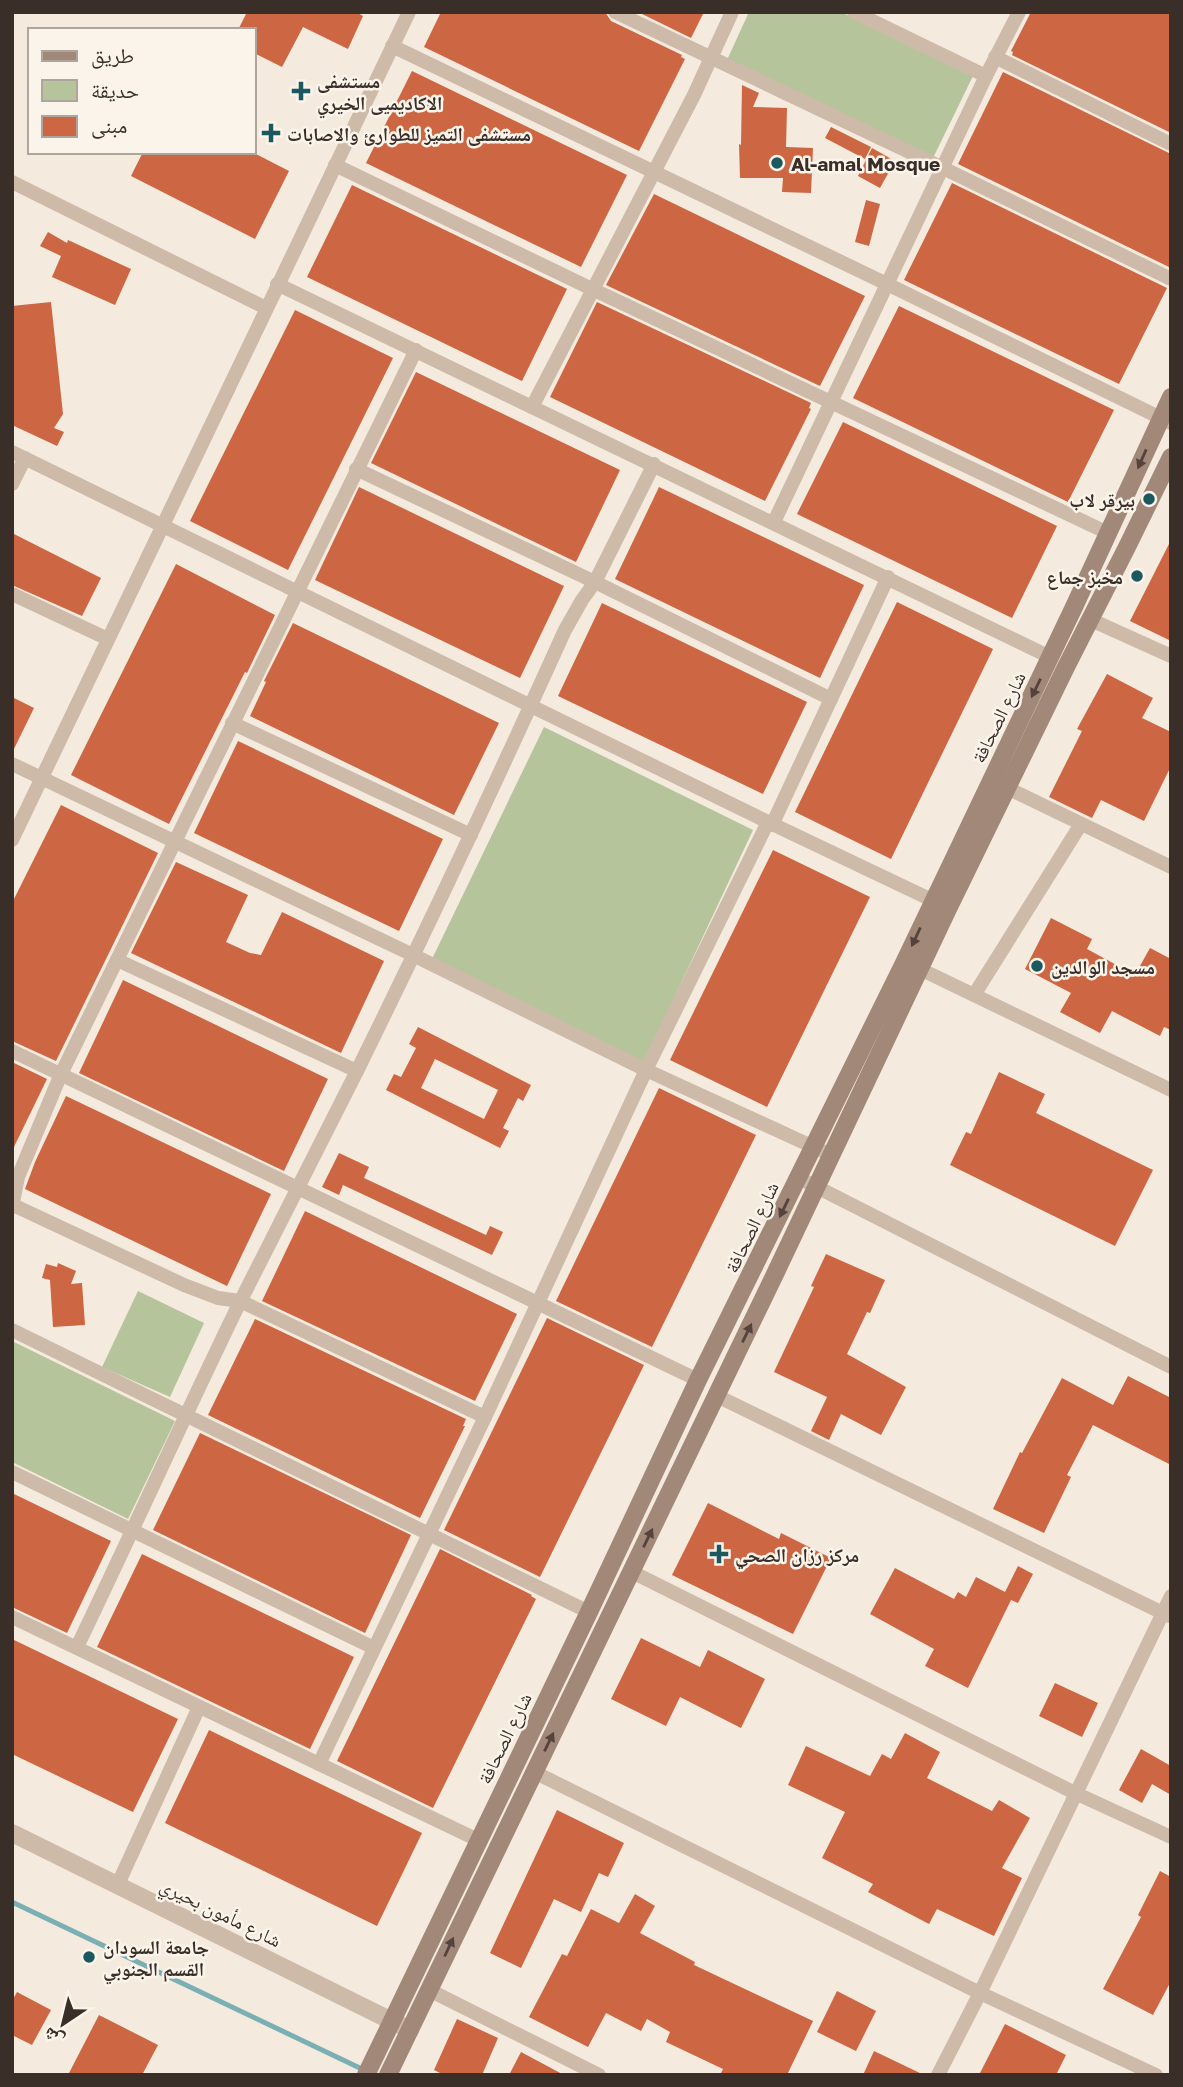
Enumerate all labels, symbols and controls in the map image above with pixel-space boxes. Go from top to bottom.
legend [28,28,256,154]
text: طريق [91,42,134,69]
place label: مستشفى الاكاديميى الخيري [317,69,442,118]
text: حديقة [91,77,139,103]
marker: مستشفى الاكاديميى الخيري [291,81,311,101]
text: مبنى [91,112,127,139]
place label: مستشفى التميز للطوارئ والاصابات [287,122,531,146]
marker: مستشفى التميز للطوارئ والاصابات [261,123,281,143]
place label: Al-amal Mosque [791,152,940,175]
marker: Al-amal Mosque [769,155,785,171]
one-way arrow [1136,449,1148,469]
place label: بيرقر لاب [1069,488,1135,511]
marker: بيرقر لاب [1141,491,1157,507]
place label: مخبز جماع [1047,565,1123,590]
marker: مخبز جماع [1129,568,1145,584]
street label: شارع الصحافة [966,668,1031,767]
one-way arrow [1030,678,1041,698]
one-way arrow [911,927,922,947]
place label: مسجد الوالدين [1051,955,1155,979]
marker: مسجد الوالدين [1029,958,1045,974]
street label: شارع الصحافة [719,1178,784,1277]
one-way arrow [779,1198,790,1218]
one-way arrow [741,1323,753,1343]
one-way arrow [643,1528,654,1548]
place label: مركز رزان الصحي [735,1543,859,1570]
marker: مركز رزان الصحي [709,1544,729,1564]
street label: شارع الصحافة [472,1689,537,1788]
one-way arrow [543,1732,554,1752]
street label: شارع مأمون بحيري [155,1873,285,1956]
place label: جامعة السودان القسم الجنوبي [103,1935,209,1984]
one-way arrow [443,1937,455,1957]
marker: جامعة السودان القسم الجنوبي [81,1949,97,1965]
north arrow [28,1989,98,2059]
text: ش [38,2022,68,2054]

